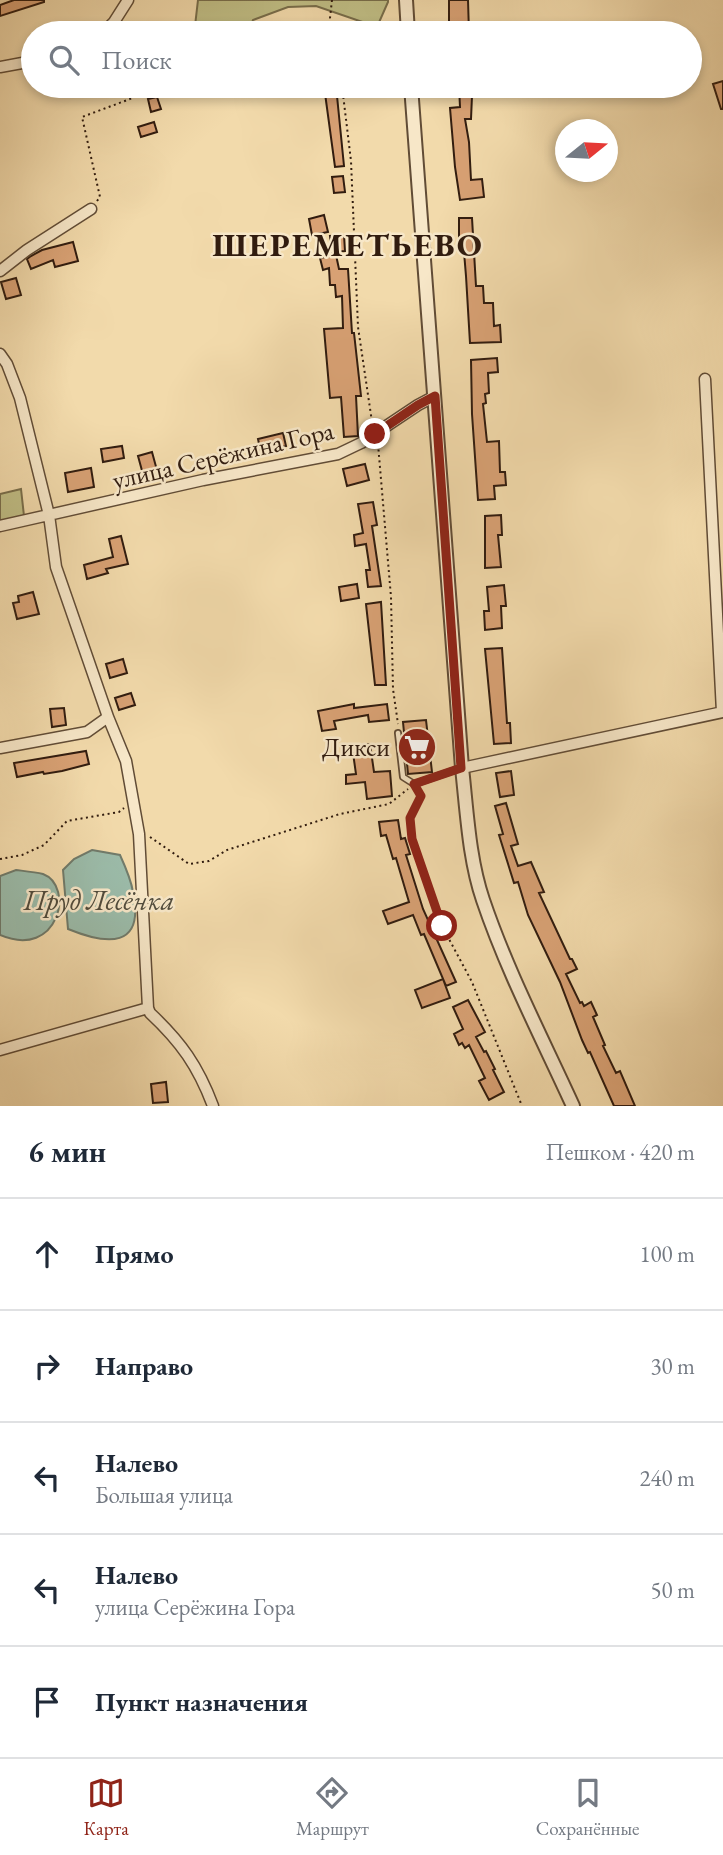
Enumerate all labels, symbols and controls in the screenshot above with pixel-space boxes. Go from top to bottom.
search box [21,21,702,98]
icon: search [45,41,83,79]
text: Поиск [101,43,172,77]
north arrow [555,119,618,182]
district label: ШЕРЕМЕТЬЕВО [212,223,484,266]
street label: улица Серёжина Гора [109,413,338,497]
route end [359,418,390,449]
supermarket icon: Дикси [396,726,438,768]
place label: Дикси [322,730,390,764]
water label: Пруд Лесёнка [23,882,174,918]
route start [426,910,457,941]
text: 6 мин [28,1132,106,1171]
text: Пешком · 420 m [546,1137,695,1167]
icon: ahead [28,1235,66,1273]
text: Прямо [95,1237,174,1271]
text: 100 m [639,1239,695,1269]
icon: right [28,1347,66,1385]
text: Направо [95,1349,193,1383]
text: 30 m [650,1351,695,1381]
text: Налево [95,1446,178,1480]
icon: left [28,1459,66,1497]
text: 240 m [639,1463,695,1493]
text: Большая улица [95,1480,233,1510]
text: Налево [95,1558,178,1592]
icon: left [28,1571,66,1609]
text: 50 m [650,1575,695,1605]
text: улица Серёжина Гора [95,1592,295,1622]
icon: arrive [28,1683,66,1721]
text: Пункт назначения [95,1685,308,1719]
tab: Карта [84,1774,129,1841]
tab: Маршрут [296,1774,369,1841]
tab: Сохранённые [536,1774,639,1841]

